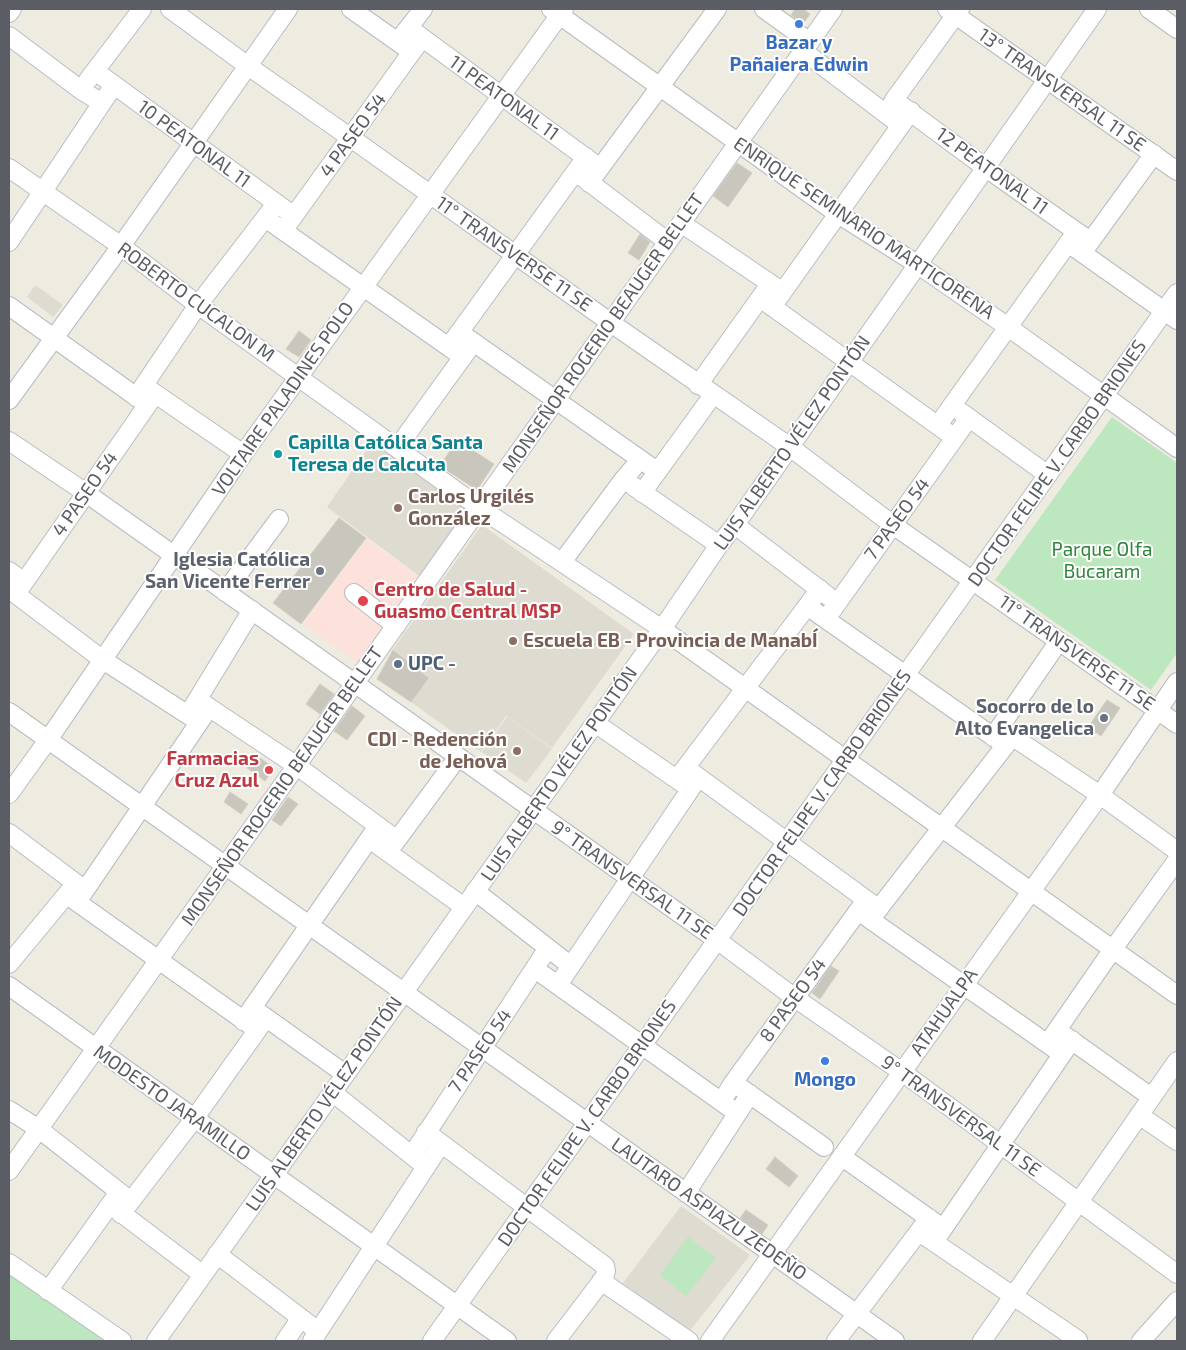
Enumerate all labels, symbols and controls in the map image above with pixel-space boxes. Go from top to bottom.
marker: Bazar y Pañaiera Edwin [793,18,805,30]
street label: 13° TRANSVERSAL 11 SE [974,24,1150,156]
place label: Bazar y Pañaiera Edwin [730,32,868,76]
street label: 11 PEATONAL 11 [445,51,563,145]
street label: 4 PASEO 54 [315,89,391,181]
street label: 10 PEATONAL 11 [133,96,255,192]
street label: 12 PEATONAL 11 [932,123,1052,219]
street label: ENRIQUE SEMINARIO MARTICORENA [729,132,999,324]
street label: MONSEÑOR ROGERIO BEAUGER BELLET [497,189,709,477]
street label: 11° TRANSVERSE 11 SE [432,192,596,316]
street label: ROBERTO CUCALON M [113,237,279,367]
street label: VOLTAIRE PALADINES POLO [207,298,359,500]
street label: LUIS ALBERTO VÉLEZ PONTÓN [709,331,875,555]
street label: DOCTOR FELIPE V. CARBO BRIONES [963,335,1151,591]
place label: Capilla Católica Santa Teresa de Calcuta [288,432,483,476]
street label: 4 PASEO 54 [47,447,123,541]
marker: Capilla Católica Santa Teresa de Calcuta [272,448,284,460]
street label: 7 PASEO 54 [859,473,935,565]
place label: Carlos Urgilés González [408,486,534,530]
marker: Carlos Urgilés González [392,502,404,514]
park label: Parque Olfa Bucaram [1052,539,1152,583]
place label: Iglesia Católica San Vicente Ferrer [145,549,310,593]
marker: Iglesia Católica San Vicente Ferrer [314,565,326,577]
place label: Centro de Salud - Guasmo Central MSP [374,579,561,623]
street label: 11° TRANSVERSE 11 SE [995,591,1159,715]
marker: Centro de Salud - Guasmo Central MSP [356,594,370,608]
place label: Escuela EB - Provincia de ManabÍ [523,630,818,652]
marker: Escuela EB - Provincia de ManabÍ [507,635,519,647]
street label: MONSEÑOR ROGERIO BEAUGER BELLET [176,642,388,930]
place label: UPC - [408,653,456,675]
marker: UPC - [392,658,404,670]
street label: LUIS ALBERTO VÉLEZ PONTÓN [476,662,642,886]
street label: DOCTOR FELIPE V. CARBO BRIONES [728,665,916,921]
place label: Socorro de lo Alto Evangelica [955,696,1094,740]
marker: Socorro de lo Alto Evangelica [1098,712,1110,724]
place label: CDI - Redención de Jehová [367,729,507,773]
marker: CDI - Redención de Jehová [511,745,523,757]
place label: Farmacias Cruz Azul [166,748,259,792]
marker: Farmacias Cruz Azul [263,764,275,776]
street label: 9° TRANSVERSAL 11 SE [547,816,717,944]
street label: 8 PASEO 54 [755,954,831,1046]
street label: ATAHUALPA [906,964,982,1060]
street label: LUIS ALBERTO VÉLEZ PONTÓN [241,992,407,1216]
street label: DOCTOR FELIPE V. CARBO BRIONES [493,995,681,1251]
street label: 7 PASEO 54 [444,1005,516,1097]
street label: MODESTO JARAMILLO [89,1040,255,1166]
street label: 9° TRANSVERSAL 11 SE [877,1050,1045,1182]
marker: Mongo [819,1055,831,1067]
place label: Mongo [794,1069,856,1091]
street label: LAUTARO ASPIAZU ZEDEÑO [607,1133,811,1285]

